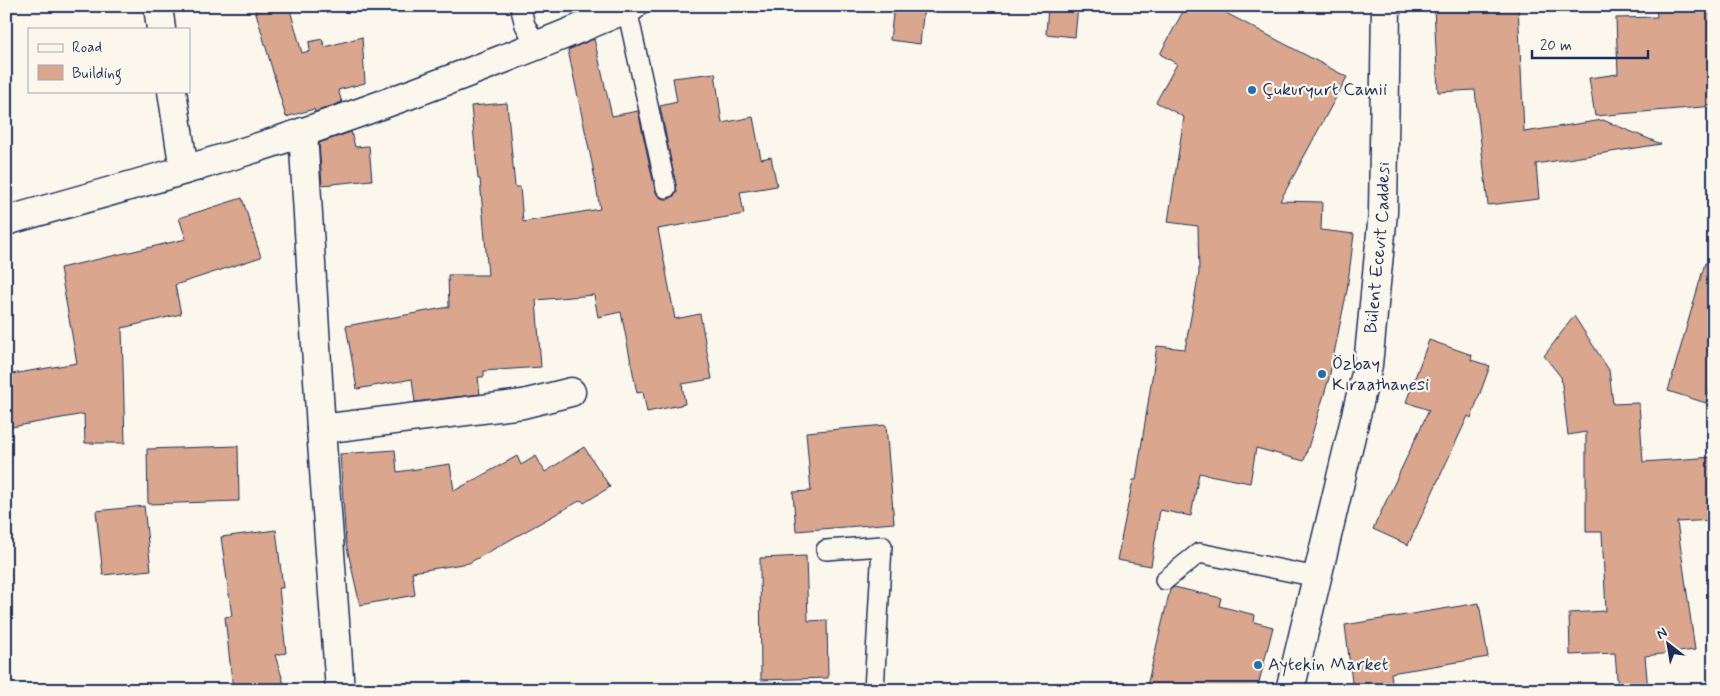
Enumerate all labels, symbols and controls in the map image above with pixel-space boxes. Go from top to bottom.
legend [28,28,190,92]
scale bar [1532,28,1649,60]
text: 20 m [1540,36,1572,56]
text: Road [72,38,102,58]
text: Building [72,64,122,85]
place label: Çukuryurt Camii [1262,78,1387,102]
marker: Çukuryurt Camii [1246,84,1258,96]
street label: Bülent Ecevit Caddesi [1359,162,1396,335]
place label: Özbay Kıraathanesi [1332,352,1429,397]
marker: Özbay Kıraathanesi [1316,368,1328,380]
north arrow [1642,618,1692,668]
text: N [1653,624,1670,644]
place label: Aytekin Market [1268,653,1389,677]
marker: Aytekin Market [1252,659,1264,671]

